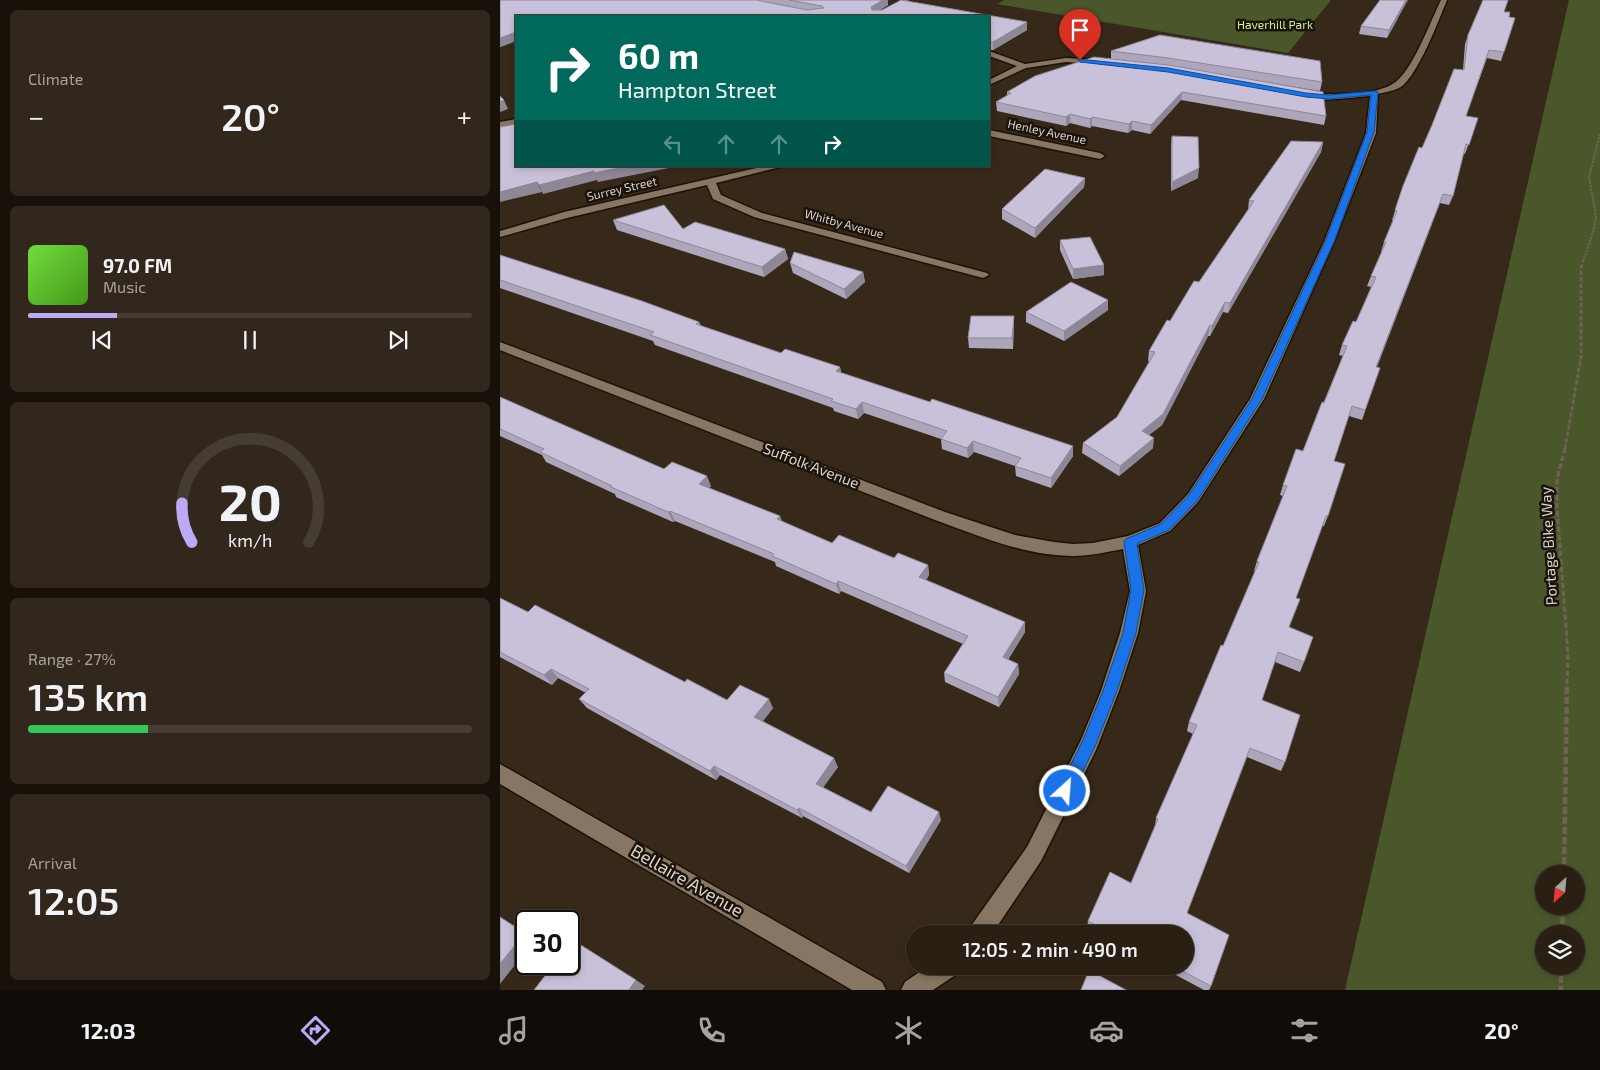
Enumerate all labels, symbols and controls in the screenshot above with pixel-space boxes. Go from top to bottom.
pin [1059,9,1101,60]
icon: arrive [1066,16,1094,44]
park label: Haverhill Park [1237,17,1313,31]
text: 60 m [618,34,699,76]
icon: right [535,35,600,100]
text: Climate [28,69,83,88]
text: Hampton Street [618,76,777,102]
text: 20° [221,93,280,139]
text: − [28,99,44,133]
text: + [457,99,472,133]
street label: Henley Avenue [1007,116,1088,146]
icon: left [659,130,687,158]
icon: ahead [712,130,740,158]
icon: ahead [765,130,793,158]
icon: right [818,130,846,158]
street label: Surrey Street [585,173,659,203]
street label: Whitby Avenue [803,206,885,240]
text: 97.0 FM [103,254,172,277]
text: Music [103,277,146,296]
icon: previous [88,326,116,354]
icon: pause [236,326,264,354]
icon: next [384,326,412,354]
street label: Suffolk Avenue [761,439,862,492]
text: 20 [218,469,282,531]
street label: Portage Bike Way [1536,486,1560,606]
text: km/h [228,529,272,551]
text: Range · 27% [28,649,116,668]
text: 135 km [28,673,148,719]
position arrow [1038,764,1090,816]
street label: Bellaire Avenue [627,839,748,921]
text: Arrival [28,853,77,872]
north arrow [1535,865,1585,915]
map controls [1535,865,1585,975]
text: 12:05 [28,877,119,923]
speed limit sign: 30 [515,910,580,975]
button: layers [1535,925,1585,975]
text: 12:05 · 2 min · 490 m [962,938,1138,961]
icon: directions [298,1013,333,1048]
icon: music [496,1013,531,1048]
icon: phone [694,1013,729,1048]
icon: climate [891,1013,926,1048]
icon: car [1089,1013,1124,1048]
icon: filters [1287,1013,1322,1048]
text: 12:03 [81,1017,136,1043]
text: 20° [1484,1017,1519,1043]

